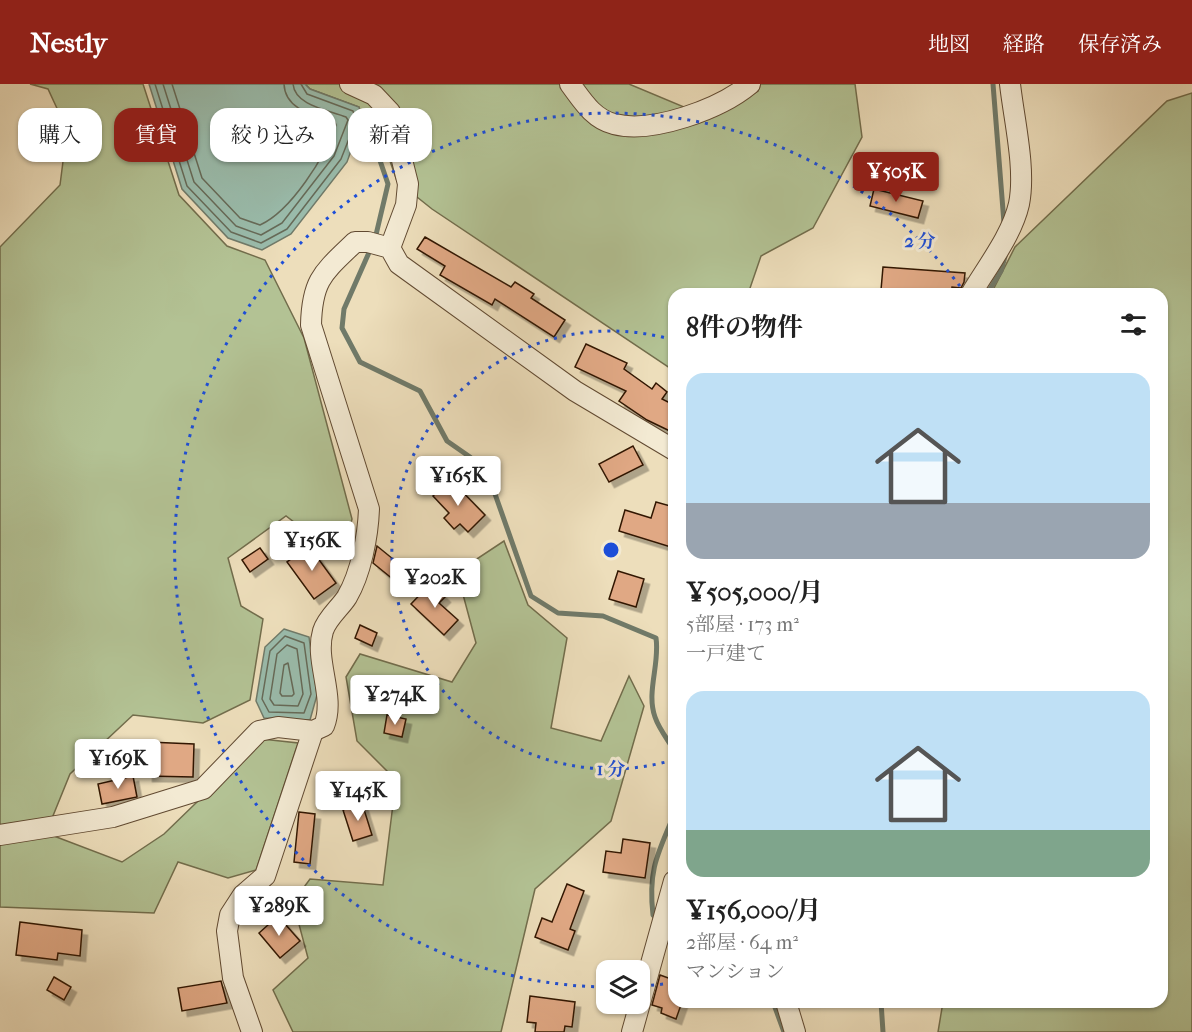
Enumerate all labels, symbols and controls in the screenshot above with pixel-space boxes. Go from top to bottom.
text: Nestly [30,26,107,59]
text: 地図 [928,32,970,56]
text: 経路 [1003,32,1045,56]
text: 保存済み [1078,32,1162,56]
chip: 購入 [18,108,102,162]
chip: 賃貸 [114,108,198,162]
chip: 絞り込み [210,108,336,162]
chip: 新着 [348,108,432,162]
pin: ¥505K [854,152,938,203]
text: ¥505K [867,160,925,183]
text: 2 分 [904,231,936,252]
icon: filters [1117,308,1150,341]
text: 8件の物件 [686,312,803,343]
icon: home [864,412,972,520]
pin: ¥165K [416,456,500,507]
text: ¥165K [430,464,486,487]
pin: ¥156K [270,521,354,572]
text: ¥156K [284,529,340,552]
centre of rings [601,540,621,560]
pin: ¥202K [393,558,477,609]
text: ¥202K [404,566,466,589]
text: ¥505,000/月 [686,577,824,608]
text: 5部屋 · 173 m² [686,613,799,636]
text: 一戸建て [686,642,766,665]
pin: ¥274K [353,675,437,726]
text: ¥274K [364,683,426,706]
icon: home [864,730,972,838]
pin: ¥169K [76,739,160,790]
text: ¥169K [89,747,147,770]
text: 1 分 [597,759,625,780]
pin: ¥145K [316,771,400,822]
text: ¥145K [329,779,387,802]
pin: ¥289K [237,886,321,937]
text: ¥289K [249,894,309,917]
text: ¥156,000/月 [686,895,821,926]
text: 2部屋 · 64 m² [686,931,798,954]
map controls [596,960,650,1014]
button: layers [596,960,650,1014]
text: マンション [686,960,785,983]

